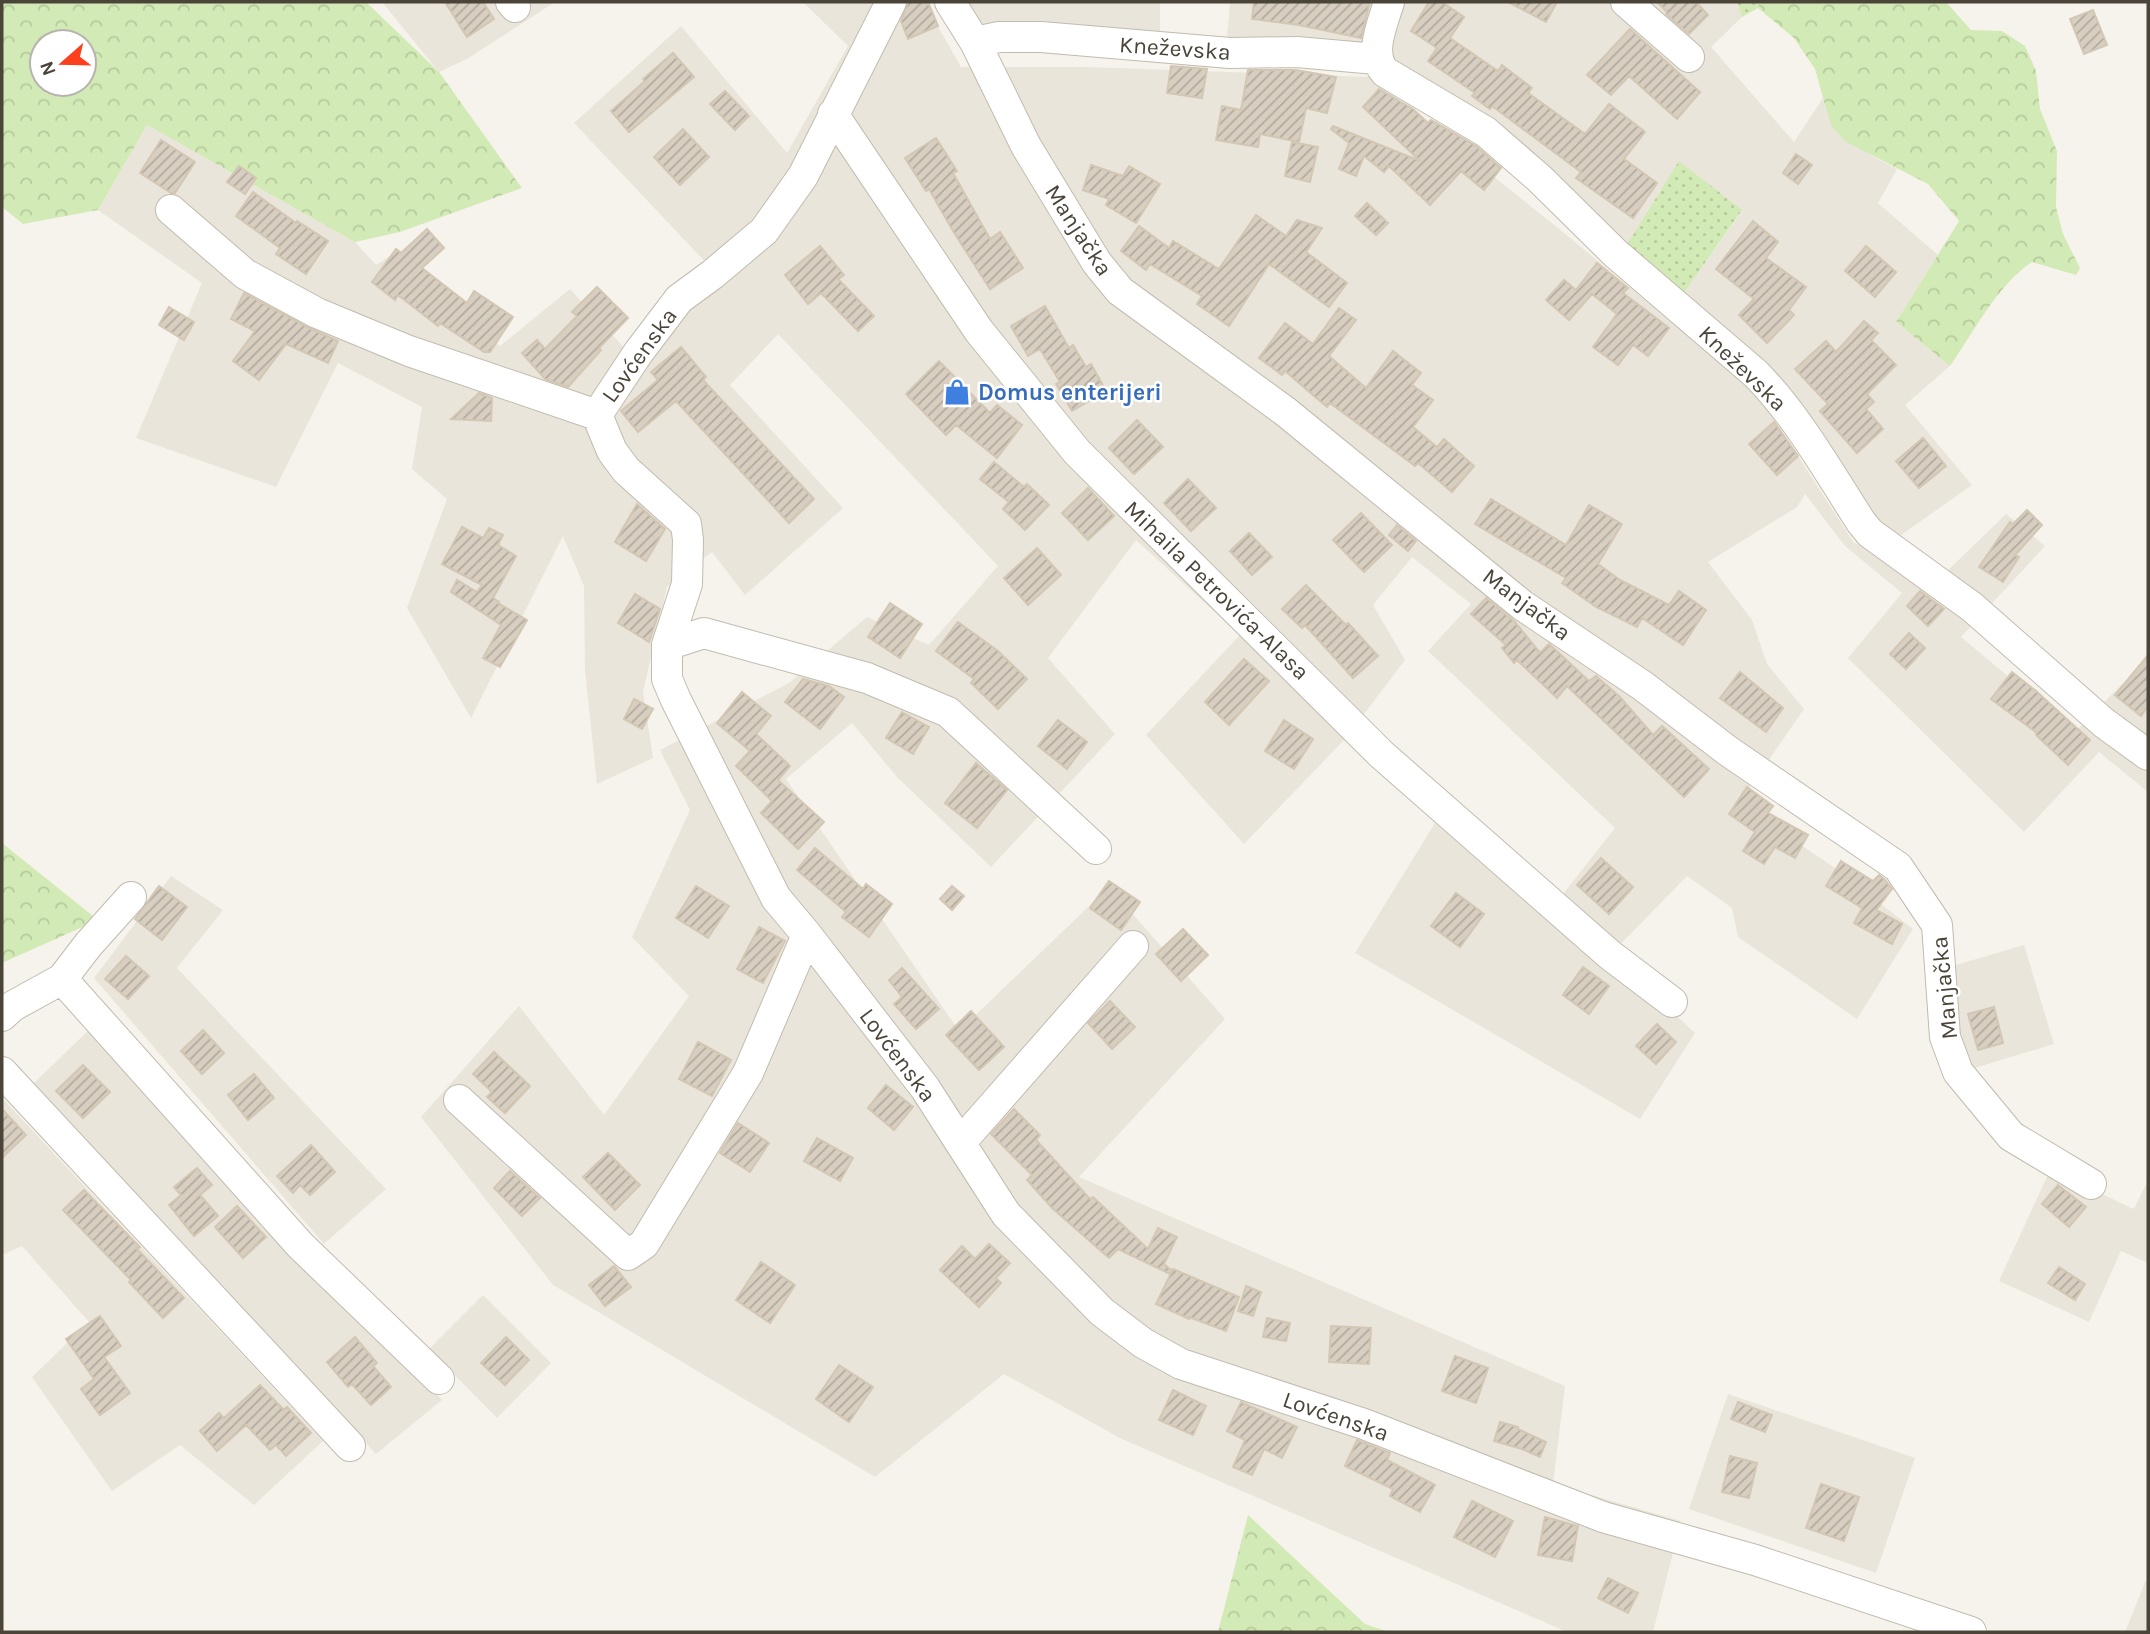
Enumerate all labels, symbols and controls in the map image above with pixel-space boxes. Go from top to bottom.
north arrow [28,28,98,98]
street label: Kneževska [1118,31,1232,66]
text: N [35,58,61,79]
street label: Manjačka [1039,180,1118,281]
street label: Lovćenska [596,303,683,408]
street label: Kneževska [1693,320,1792,417]
shop icon: Domus enterijeri [942,377,972,407]
place label: Domus enterijeri [978,379,1162,406]
street label: Mihaila Petrovića-Alasa [1119,495,1315,686]
street label: Manjačka [1477,563,1576,646]
street label: Manjačka [1926,935,1963,1041]
street label: Lovćenska [854,1003,942,1107]
street label: Lovćenska [1279,1386,1392,1447]

